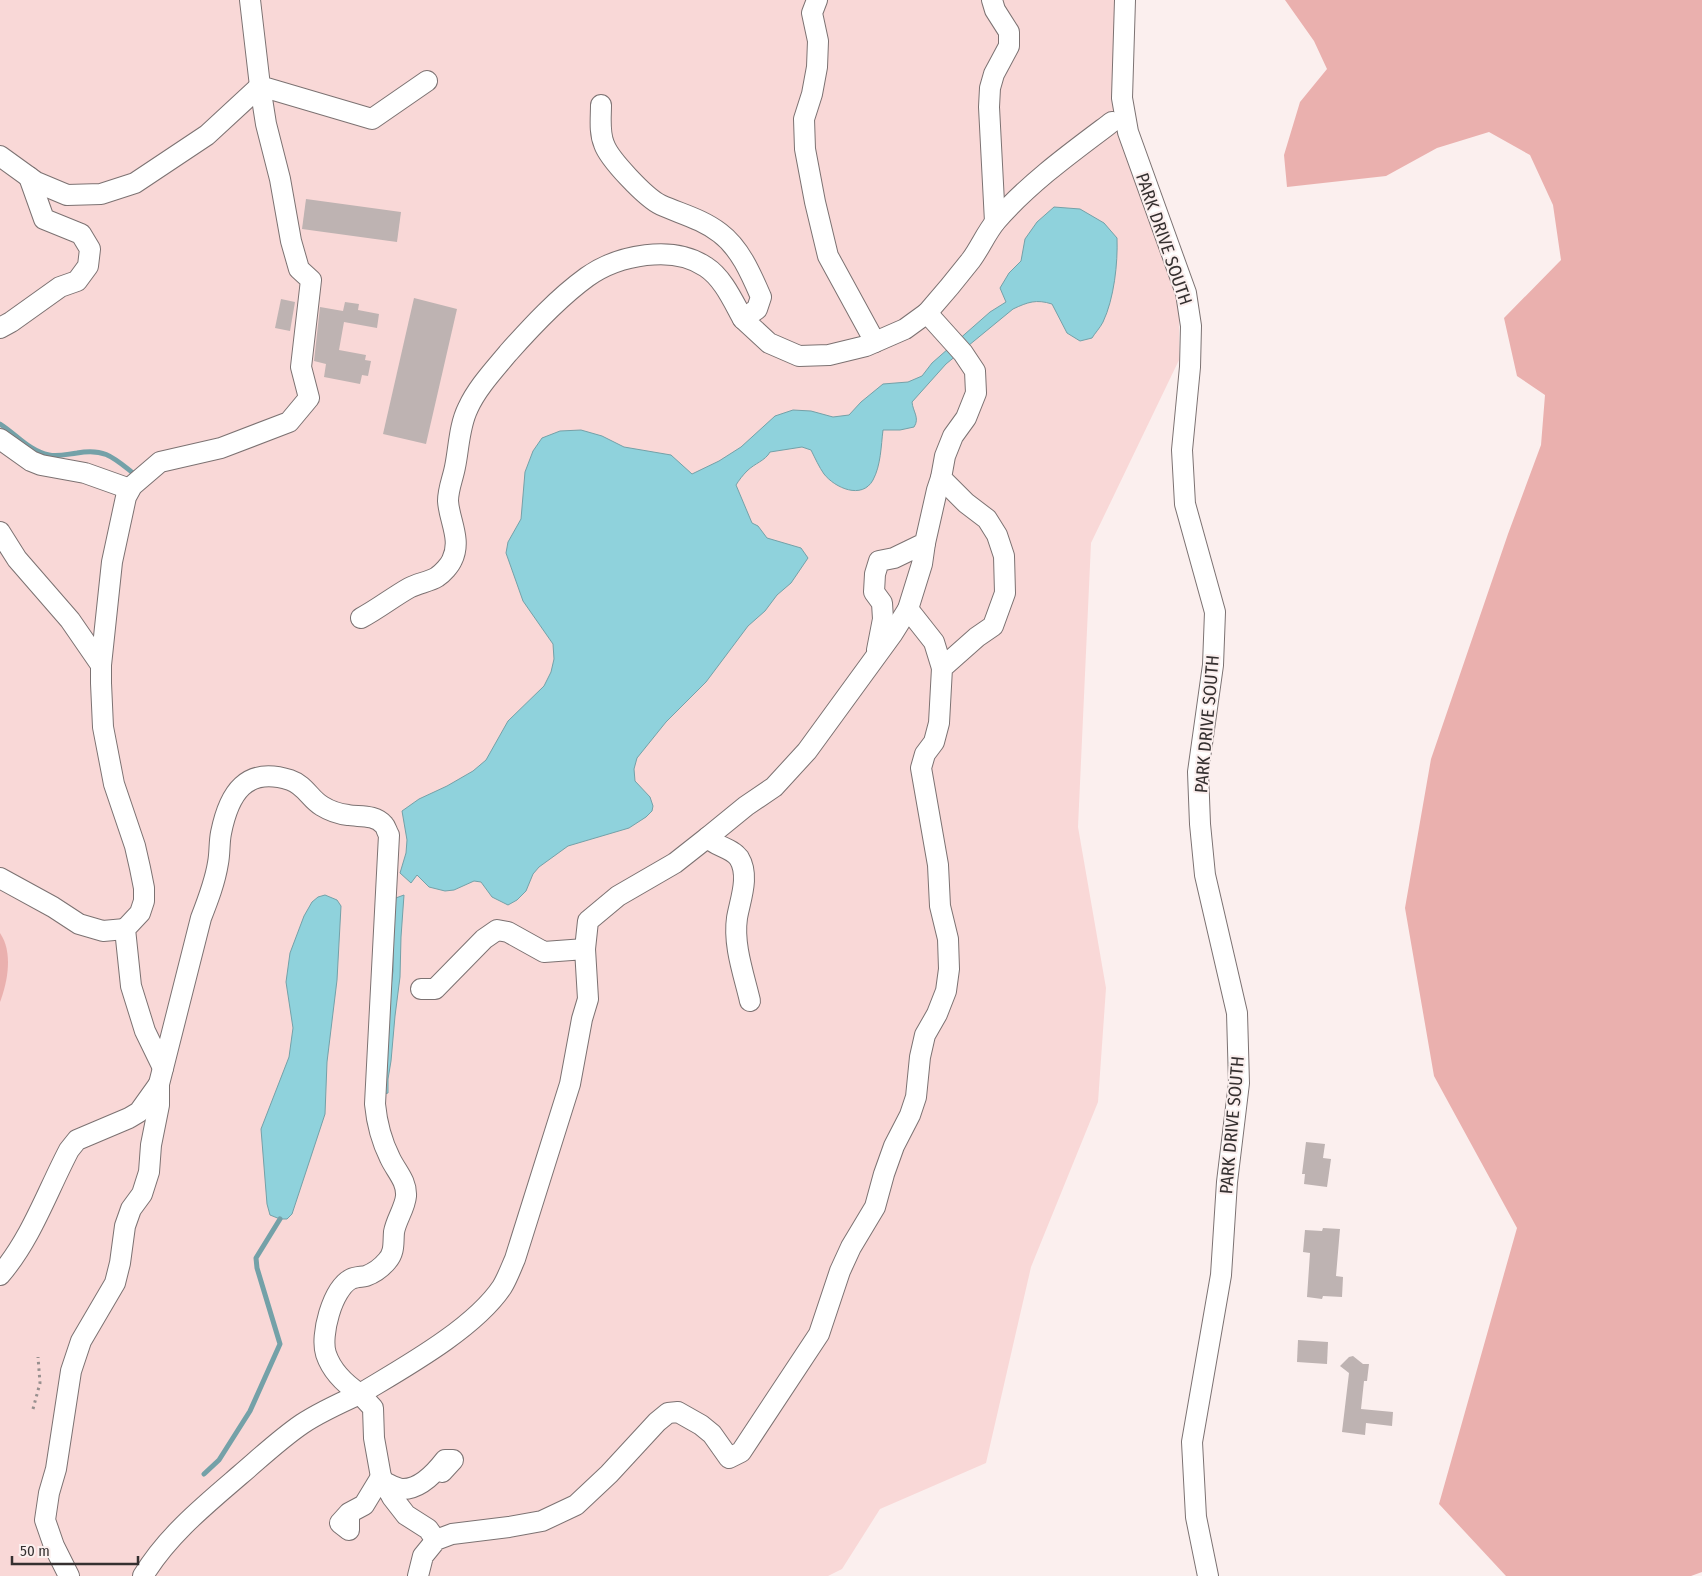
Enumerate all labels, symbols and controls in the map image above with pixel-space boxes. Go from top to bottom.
street label: PARK DRIVE SOUTH [1131,170,1197,308]
street label: PARK DRIVE SOUTH [1190,654,1224,794]
street label: PARK DRIVE SOUTH [1215,1055,1249,1195]
scale bar [12,1534,139,1566]
text: 50 m [20,1542,50,1560]

